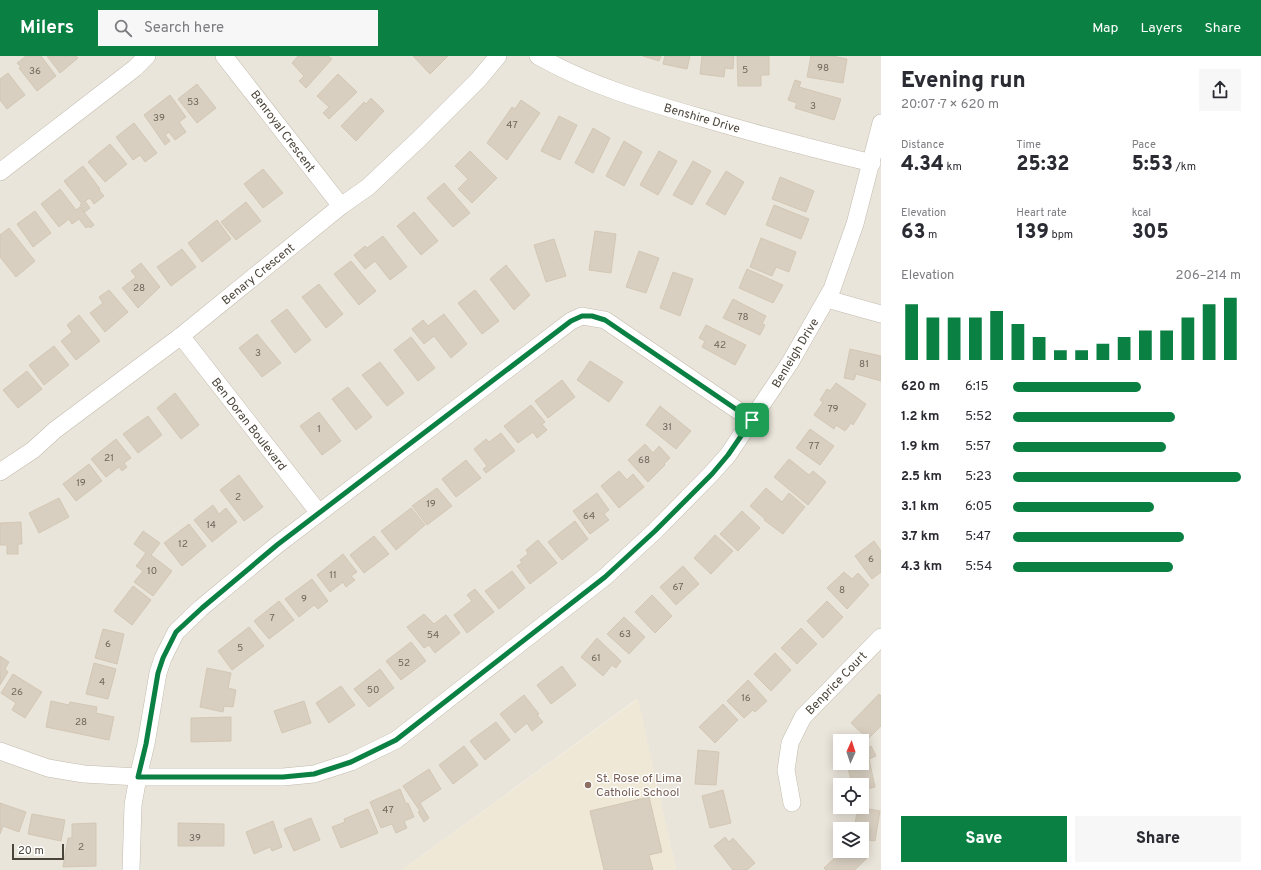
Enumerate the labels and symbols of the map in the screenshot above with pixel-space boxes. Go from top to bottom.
house number: 98 [817,62,829,75]
house number: 5 [742,64,748,77]
house number: 36 [29,65,41,78]
street label: Benroyal Crescent [246,87,318,176]
house number: 53 [187,96,199,109]
street label: Benshire Drive [662,100,742,138]
house number: 3 [810,100,816,113]
house number: 39 [153,112,165,125]
house number: 47 [506,119,518,132]
street label: Benary Crescent [219,240,298,309]
house number: 28 [133,282,145,295]
house number: 78 [737,311,749,324]
street label: Benleigh Drive [769,316,823,391]
house number: 42 [714,339,726,352]
house number: 3 [255,347,261,360]
house number: 81 [859,358,869,371]
street label: Ben Doran Boulevard [207,375,289,474]
pin [735,403,769,437]
house number: 79 [827,403,839,416]
house number: 31 [662,421,672,434]
house number: 1 [317,423,321,436]
house number: 77 [809,440,819,453]
house number: 21 [104,452,114,465]
house number: 68 [638,454,650,467]
house number: 19 [76,477,86,490]
house number: 2 [235,491,241,504]
house number: 19 [426,498,436,511]
house number: 64 [583,510,595,523]
house number: 14 [206,519,216,532]
house number: 12 [178,538,188,551]
house number: 6 [868,553,874,566]
house number: 10 [147,565,157,578]
house number: 11 [329,569,337,582]
house number: 67 [673,581,684,594]
house number: 8 [839,584,845,597]
house number: 9 [301,593,307,606]
house number: 7 [269,612,275,625]
house number: 63 [619,628,631,641]
house number: 54 [427,629,439,642]
house number: 6 [105,638,111,651]
house number: 5 [237,642,243,655]
street label: Benprice Court [802,649,871,719]
house number: 61 [591,652,601,665]
house number: 52 [398,657,410,670]
house number: 4 [99,676,105,689]
house number: 50 [367,684,379,697]
house number: 26 [11,686,23,699]
house number: 16 [741,692,751,705]
house number: 28 [75,716,87,729]
north arrow [833,734,869,770]
place label: St. Rose of Lima Catholic School [596,771,682,801]
marker: St. Rose of Lima Catholic School [583,780,593,790]
house number: 47 [382,804,394,817]
house number: 39 [189,832,201,845]
house number: 2 [78,841,84,854]
scale bar [12,842,64,861]

